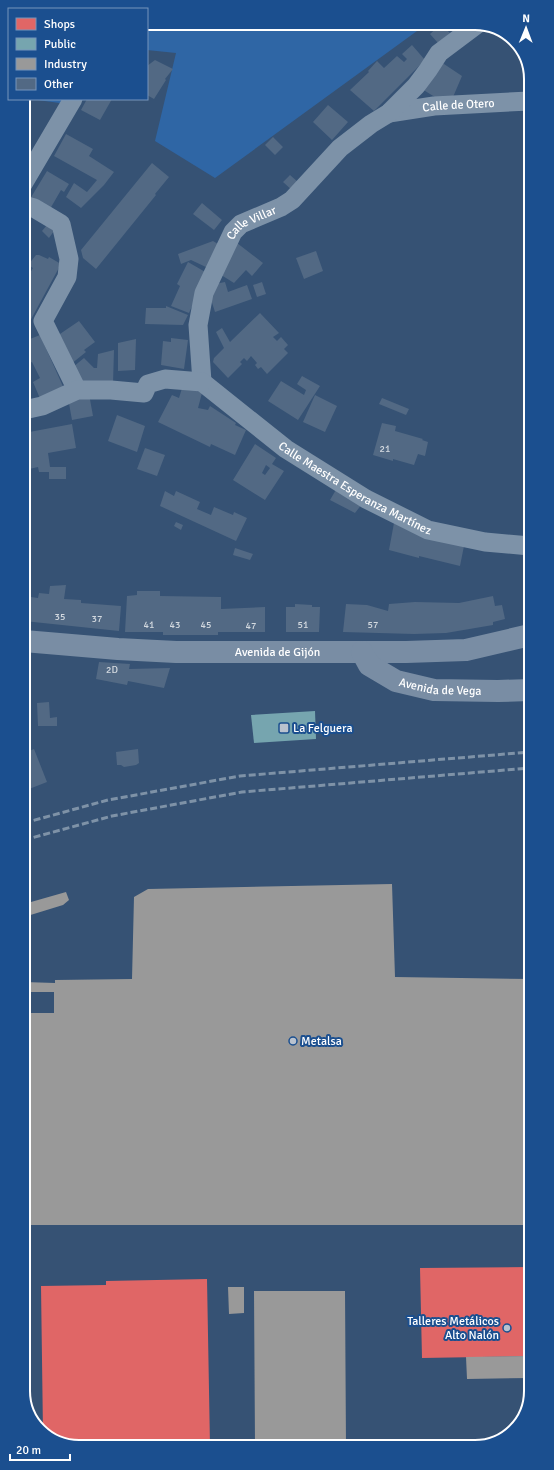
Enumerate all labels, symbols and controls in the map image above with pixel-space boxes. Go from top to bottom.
legend [8,8,148,100]
north arrow [506,8,546,48]
text: N [522,12,530,25]
text: Shops [44,17,75,32]
text: Public [44,37,76,52]
text: Industry [44,57,87,72]
text: Other [44,77,74,92]
street label: Calle de Otero [421,95,495,115]
street label: Calle Villar [223,202,279,242]
street label: Calle Maestra Esperanza Martínez [275,438,433,538]
house number: 21 [380,443,390,455]
house number: 35 [55,611,65,623]
house number: 37 [92,613,102,625]
house number: 41 [144,619,154,631]
house number: 43 [170,619,180,631]
house number: 45 [201,619,211,631]
house number: 51 [298,619,308,631]
house number: 57 [368,619,378,631]
house number: 47 [246,620,256,632]
street label: Avenida de Gijón [235,645,320,660]
house number: 2D [106,664,118,676]
street label: Avenida de Vega [397,674,481,698]
place label: La Felguera [293,721,353,736]
marker: La Felguera [278,722,290,734]
place label: Metalsa [301,1034,342,1049]
marker: Metalsa [288,1036,298,1046]
place label: Talleres Metálicos Alto Nalón [407,1314,499,1343]
marker: Talleres Metálicos Alto Nalón [502,1323,512,1333]
scale bar [10,1436,70,1462]
text: 20 m [16,1443,41,1458]

